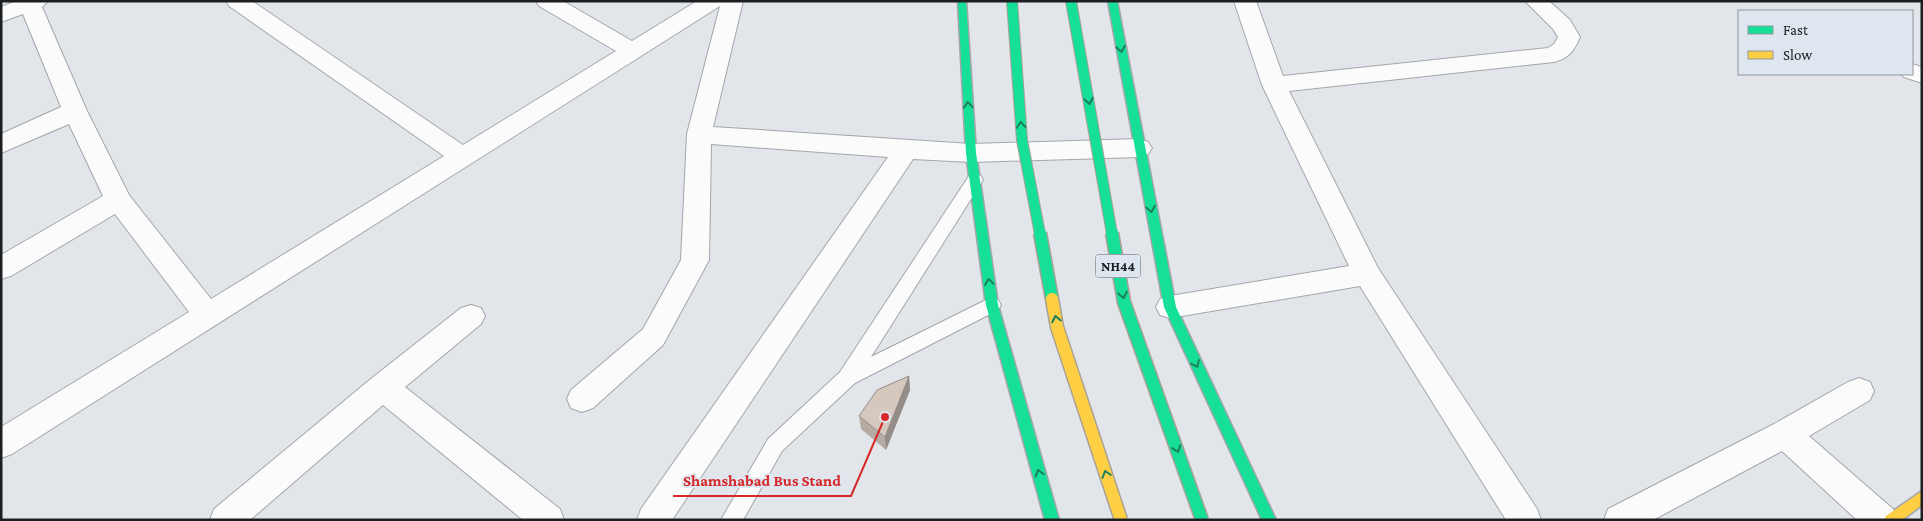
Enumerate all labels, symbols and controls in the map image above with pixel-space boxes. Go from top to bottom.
legend [1738,10,1913,75]
text: Fast [1783,22,1809,38]
one-way arrow [1116,45,1126,54]
text: Slow [1783,47,1813,63]
one-way arrow [1083,97,1093,105]
one-way arrow [963,100,974,108]
one-way arrow [1016,120,1027,128]
one-way arrow [1145,205,1155,213]
road number: NH44 [1096,255,1140,278]
one-way arrow [984,278,994,286]
one-way arrow [1117,291,1128,300]
one-way arrow [1051,315,1061,324]
one-way arrow [1190,359,1201,368]
one-way arrow [1171,444,1181,453]
callout: Shamshabad Bus Stand [673,465,851,496]
one-way arrow [1034,469,1044,477]
one-way arrow [1102,470,1112,478]
text: Shamshabad Bus Stand [683,472,841,489]

